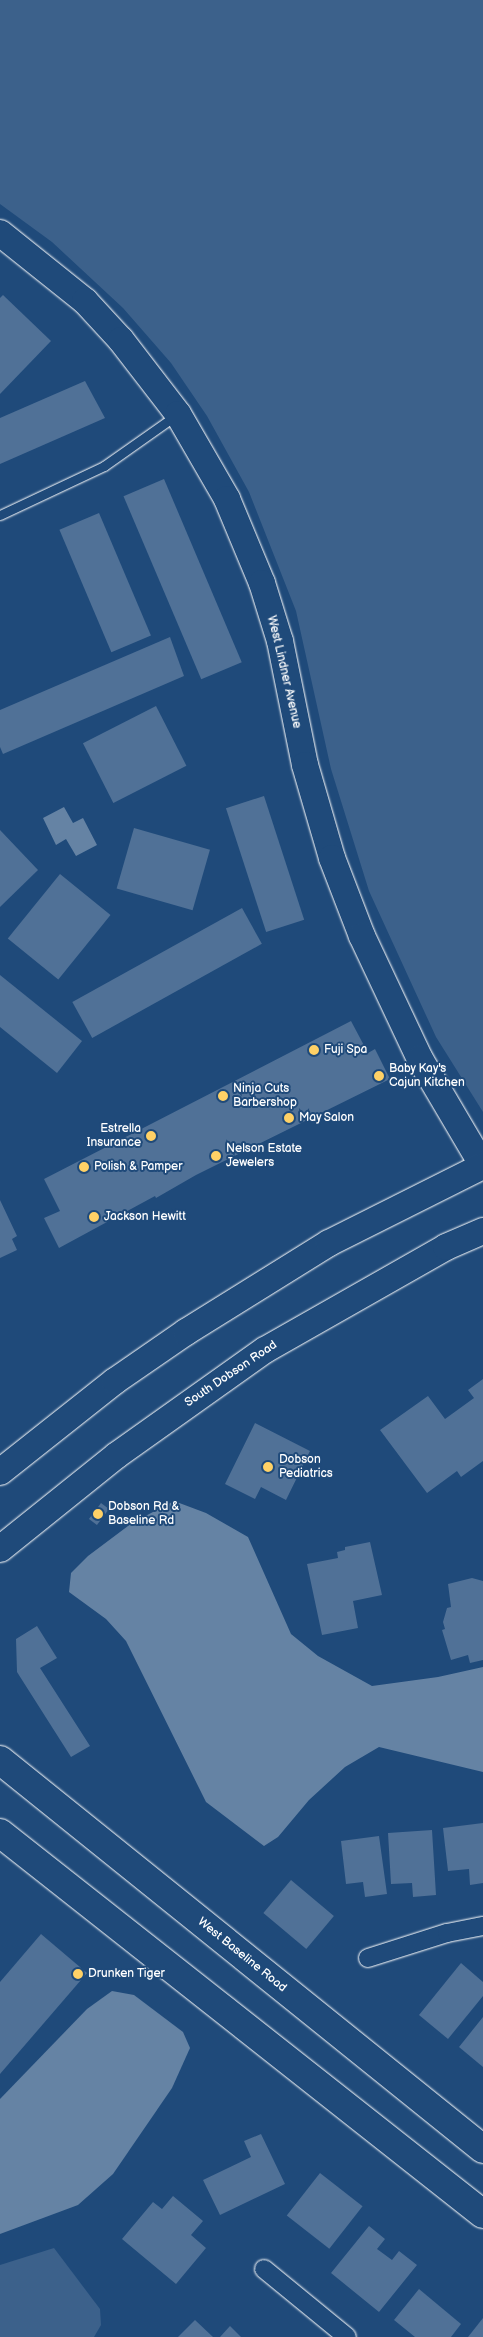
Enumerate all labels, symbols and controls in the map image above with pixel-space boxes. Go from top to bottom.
street label: West Lindner Avenue [264,614,304,730]
place label: Fuji Spa [324,1043,368,1057]
marker: Fuji Spa [308,1044,320,1056]
place label: Baby Kay's Cajun Kitchen [389,1062,465,1090]
marker: Baby Kay's Cajun Kitchen [373,1070,385,1082]
place label: Ninja Cuts Barbershop [233,1082,297,1110]
marker: Ninja Cuts Barbershop [217,1090,229,1102]
place label: May Salon [299,1111,355,1125]
marker: May Salon [283,1112,295,1124]
place label: Estrella Insurance [87,1122,141,1150]
marker: Estrella Insurance [145,1130,157,1142]
place label: Nelson Estate Jewelers [226,1142,302,1170]
marker: Nelson Estate Jewelers [210,1150,222,1162]
place label: Polish & Pamper [94,1160,183,1174]
marker: Polish & Pamper [78,1161,90,1173]
place label: Jackson Hewitt [104,1210,186,1224]
marker: Jackson Hewitt [88,1211,100,1223]
street label: South Dobson Road [182,1338,280,1410]
place label: Dobson Pediatrics [279,1453,333,1481]
marker: Dobson Pediatrics [261,1460,275,1474]
place label: Dobson Rd & Baseline Rd [108,1500,180,1528]
marker: Dobson Rd & Baseline Rd [92,1508,104,1520]
street label: West Baseline Road [195,1915,289,1995]
place label: Drunken Tiger [88,1967,165,1981]
marker: Drunken Tiger [72,1968,84,1980]

